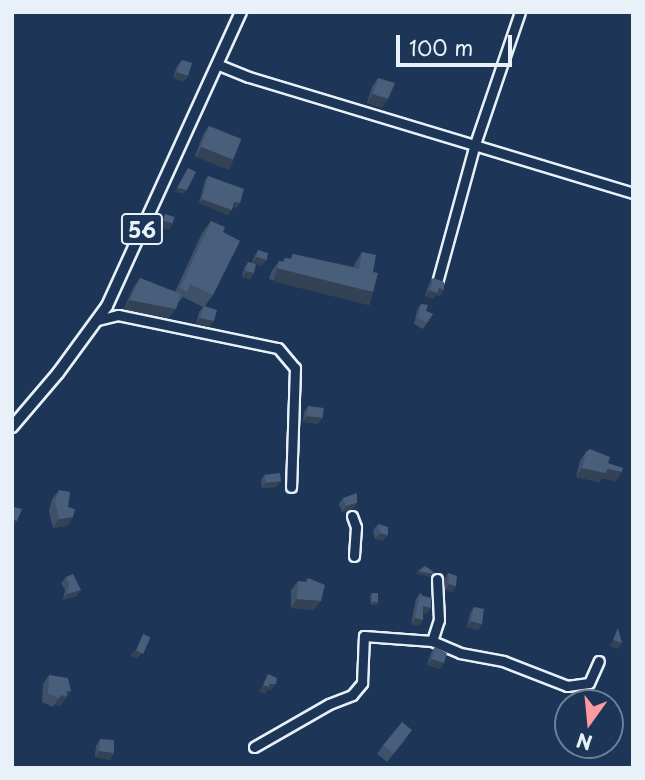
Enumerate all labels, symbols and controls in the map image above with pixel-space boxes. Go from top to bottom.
scale bar [400,21,516,65]
text: 100 m [409,31,473,63]
road number: 56 [119,212,165,246]
north arrow [554,689,624,759]
text: N [573,727,595,758]

